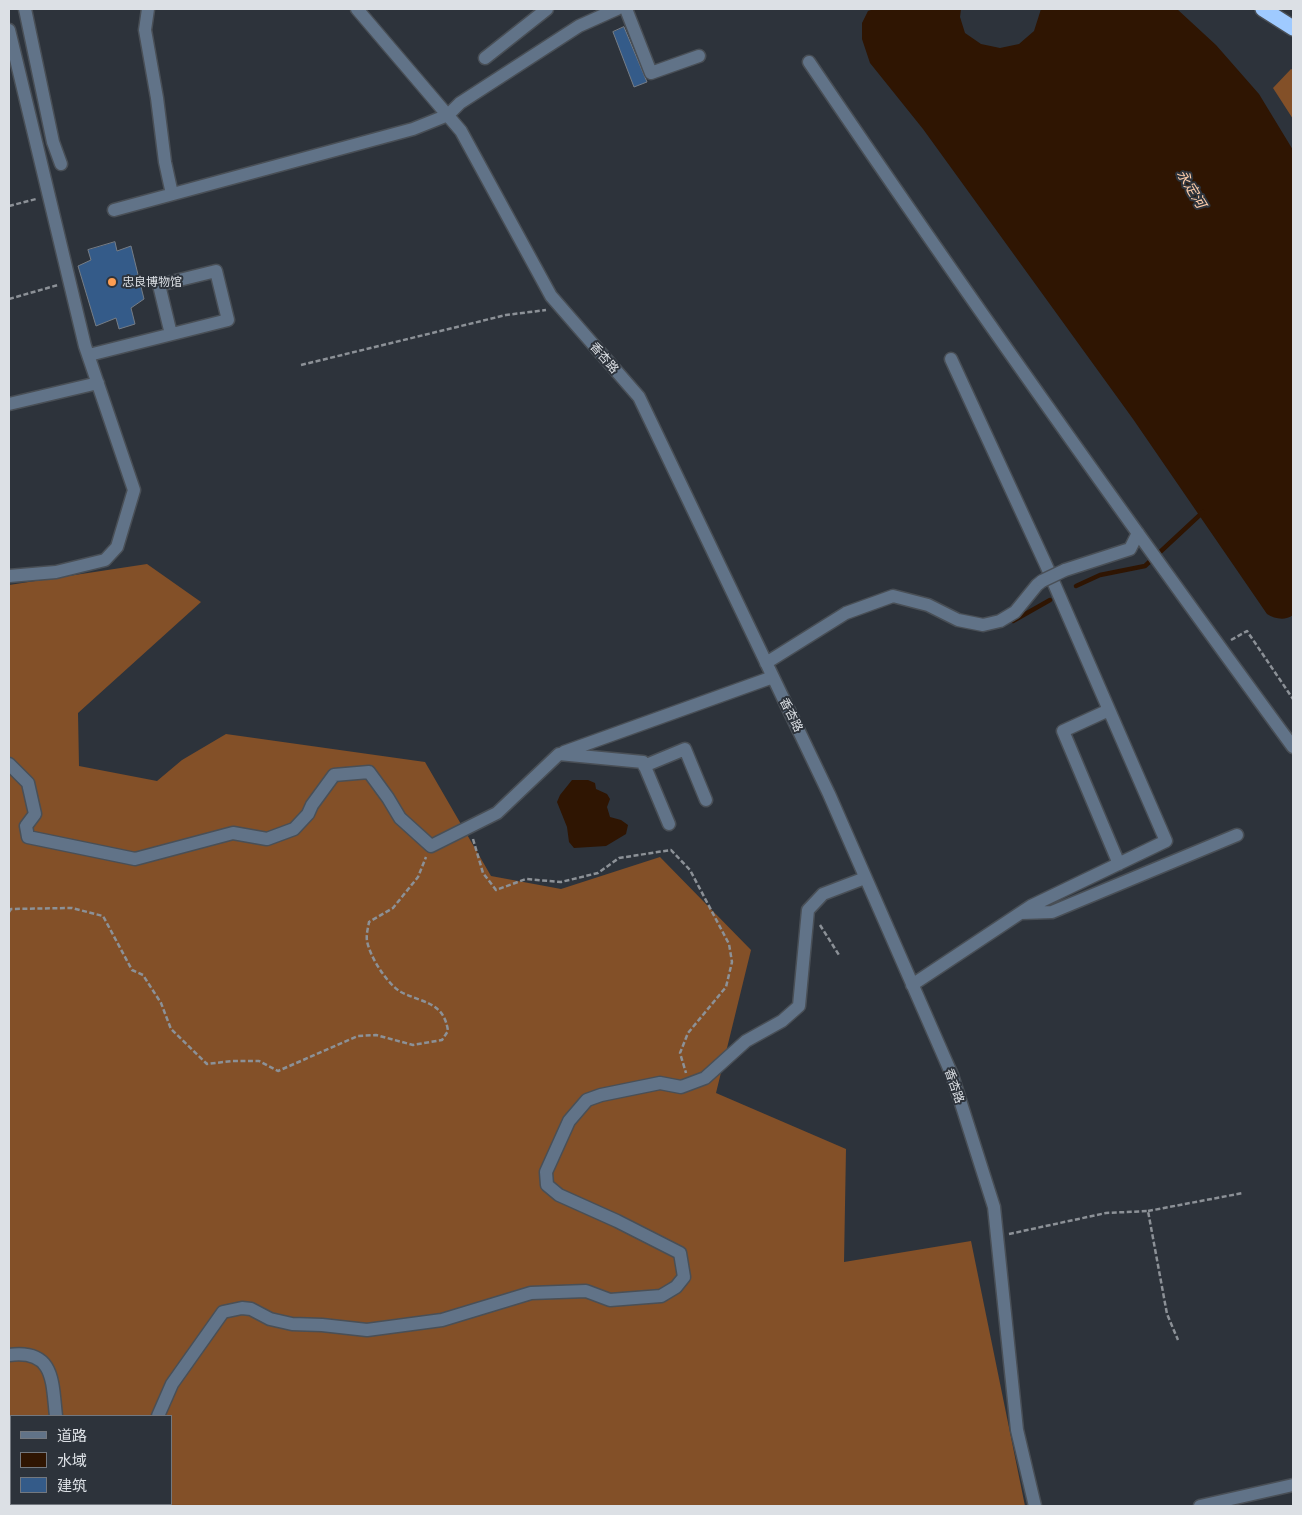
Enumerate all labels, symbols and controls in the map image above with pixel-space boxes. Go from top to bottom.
water label: 永定河 [1173,167,1209,211]
place label: 忠良博物馆 [122,275,182,289]
marker: 忠良博物馆 [106,276,118,288]
street label: 香杏路 [587,340,621,376]
street label: 香杏路 [777,696,805,734]
street label: 香杏路 [941,1067,967,1105]
legend [10,1415,172,1505]
text: 道路 [57,1426,87,1445]
text: 水域 [57,1451,87,1470]
text: 建筑 [57,1476,87,1495]

